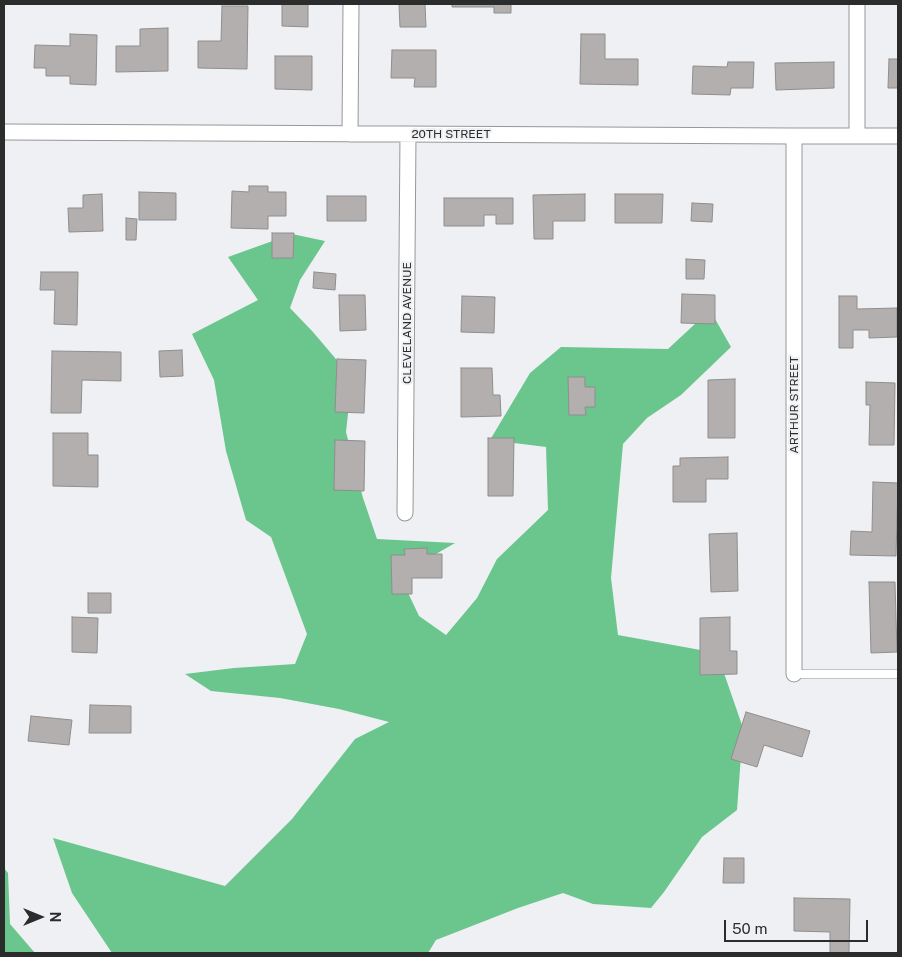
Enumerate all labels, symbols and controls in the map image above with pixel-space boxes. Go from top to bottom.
street label: 20TH STREET [411,127,491,141]
street label: CLEVELAND AVENUE [400,262,414,384]
street label: ARTHUR STREET [787,356,801,454]
north arrow [15,892,65,942]
scale bar [727,910,871,942]
text: N [47,912,63,922]
text: 50 m [732,920,767,937]

